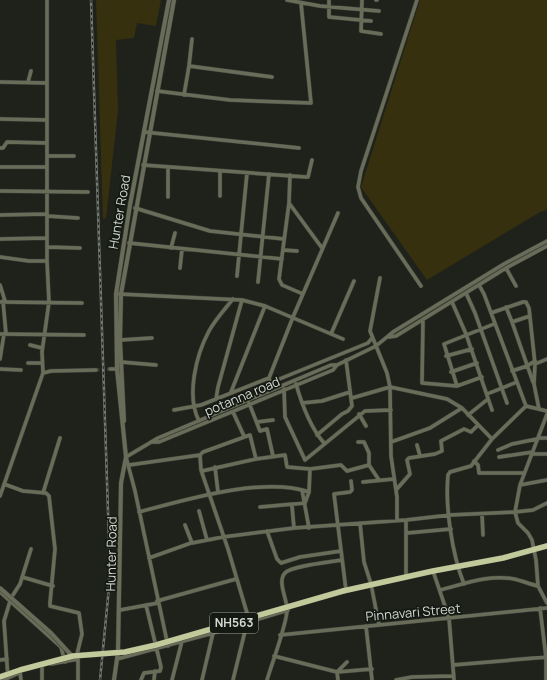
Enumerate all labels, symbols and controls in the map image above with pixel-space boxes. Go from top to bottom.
street label: Hunter Road [104,174,134,250]
street label: potanna road [202,372,282,420]
street label: Hunter Road [101,516,121,592]
street label: Pinnavari Street [365,599,461,625]
road number: NH563 [210,613,258,633]

